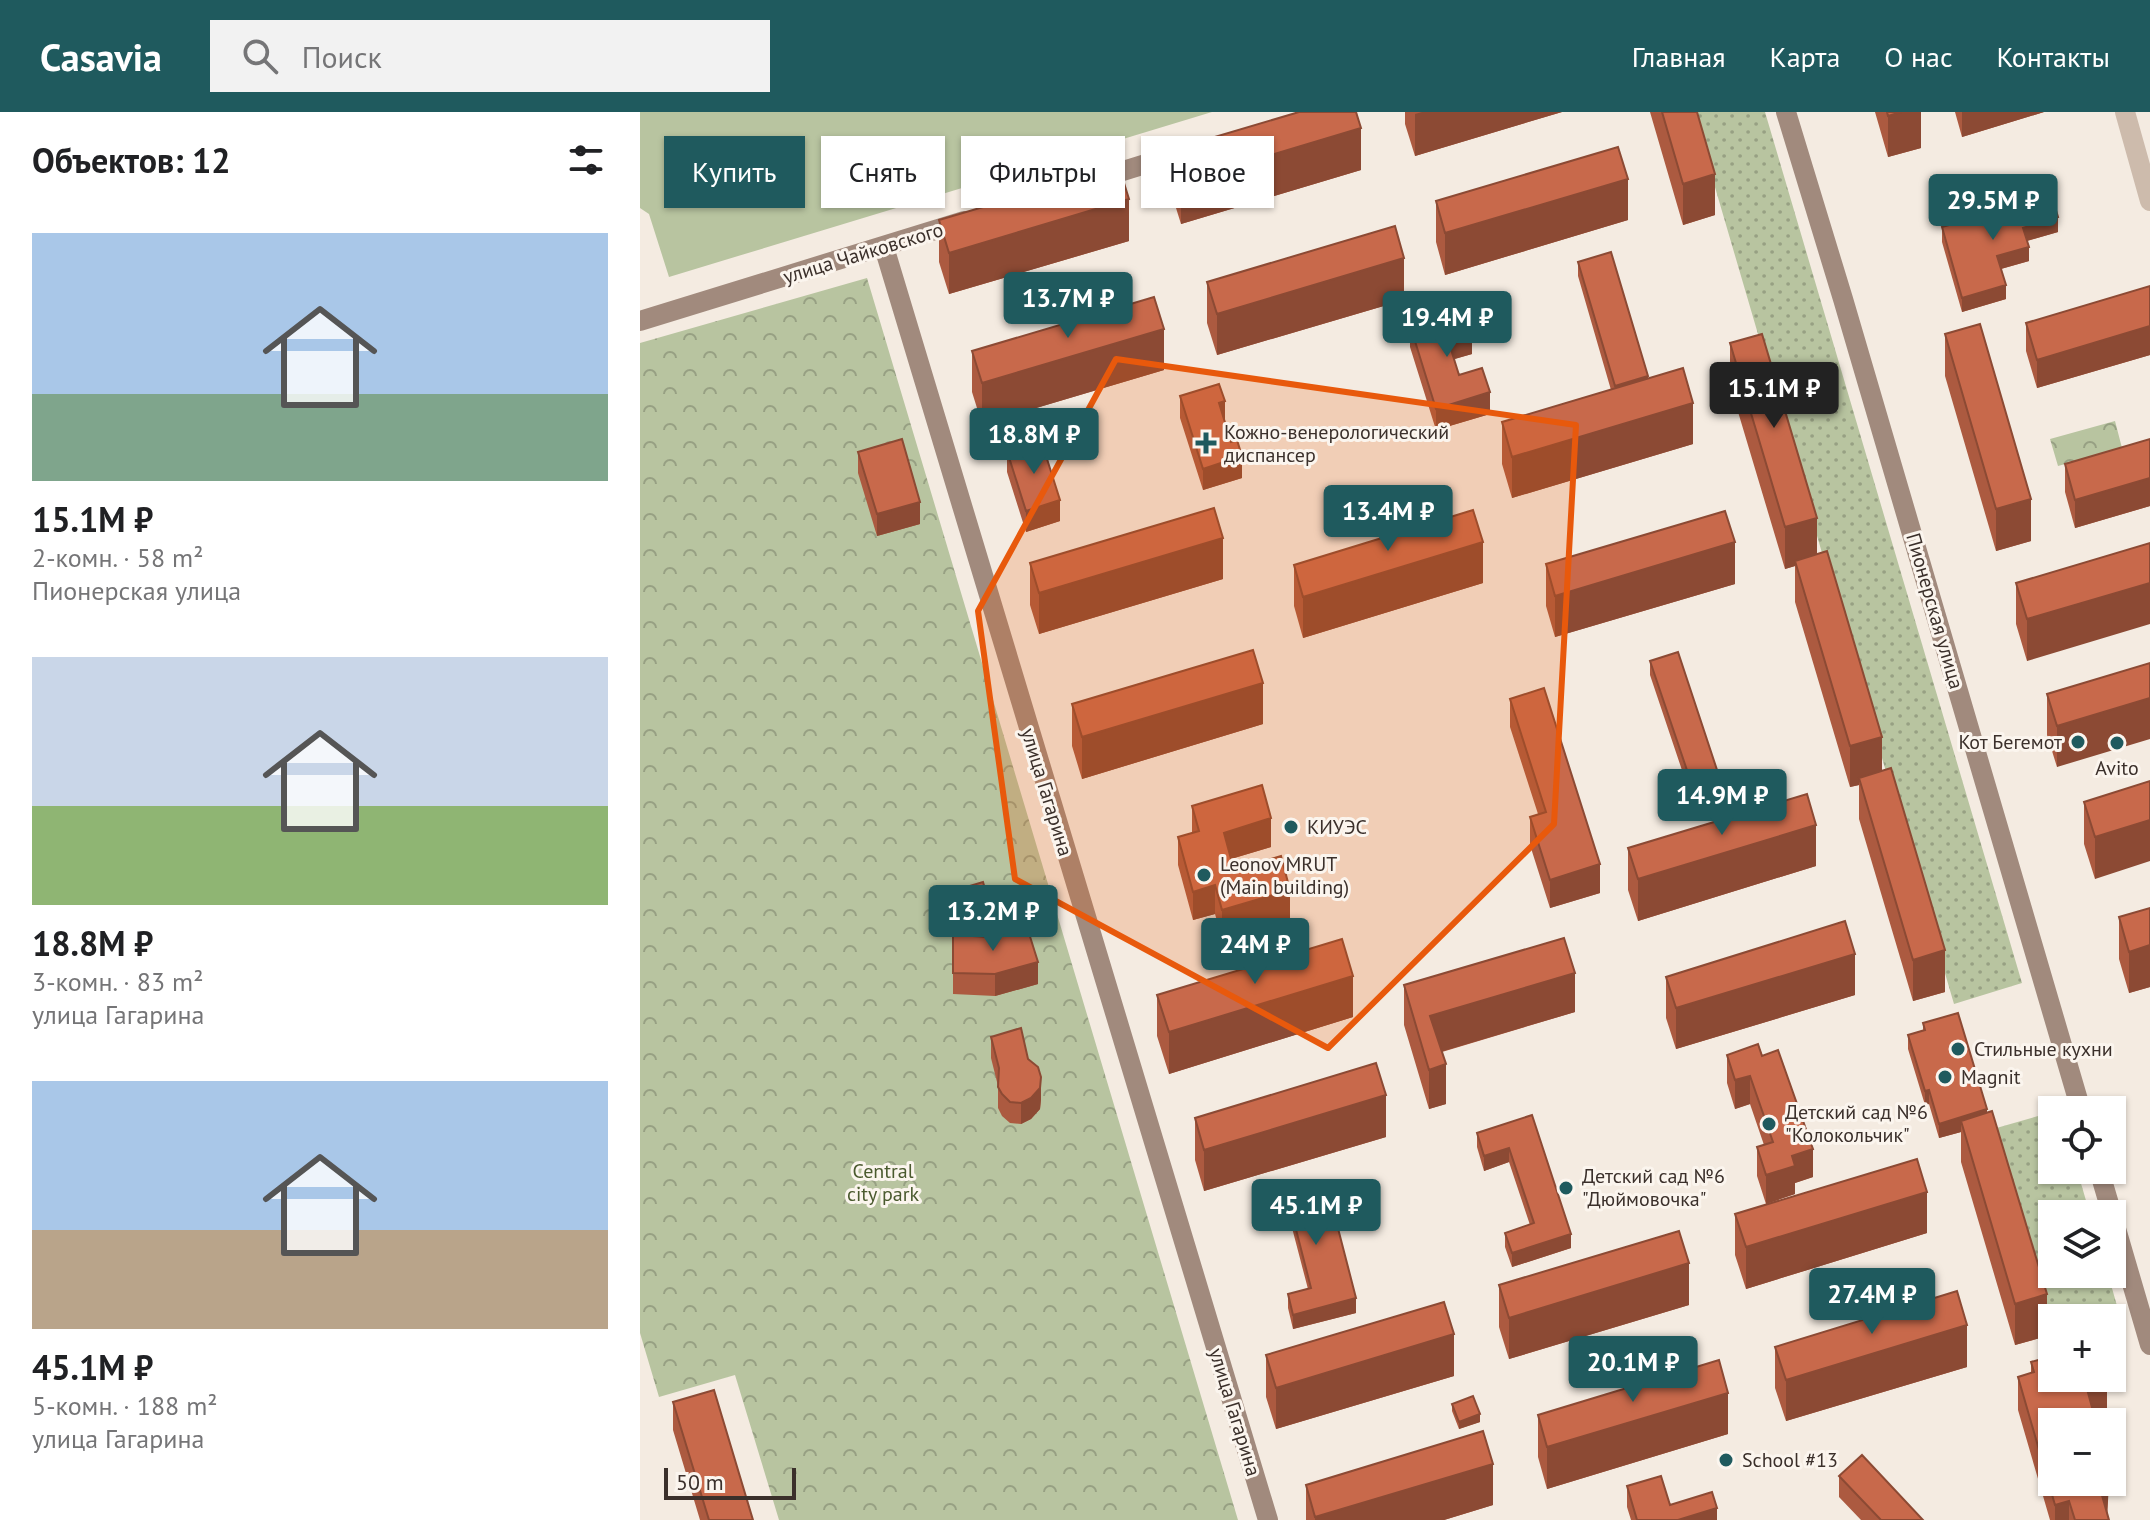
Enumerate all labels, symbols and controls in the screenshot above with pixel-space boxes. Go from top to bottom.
search box [210,20,770,92]
text: Casavia [40,32,162,81]
icon: search [238,34,282,78]
text: Поиск [302,37,382,76]
text: Главная [1632,38,1726,75]
text: Карта [1770,38,1840,75]
text: О нас [1884,38,1953,75]
text: Контакты [1997,38,2110,75]
chip: Купить [664,136,805,208]
chip: Снять [821,136,945,208]
chip: Фильтры [961,136,1125,208]
chip: Новое [1141,136,1274,208]
text: Объектов: 12 [32,138,231,182]
icon: filters [564,138,608,182]
pin: 29.5M ₽ [1919,174,2067,242]
text: 29.5M ₽ [1947,183,2039,216]
street label: улица Чайковского [780,216,946,290]
pin: 13.7M ₽ [994,272,1142,340]
text: 13.7M ₽ [1022,281,1114,314]
icon: home [248,285,392,429]
pin: 19.4M ₽ [1373,291,1521,359]
text: 19.4M ₽ [1401,300,1493,333]
pin: 15.1M ₽ [1700,362,1848,430]
text: 15.1M ₽ [1728,371,1820,404]
pin: 18.8M ₽ [960,408,1108,476]
text: 18.8M ₽ [988,417,1080,450]
place label: Кожно-венерологический диспансер [1224,419,1449,468]
marker: Кожно-венерологический диспансер [1195,432,1217,454]
pin: 13.4M ₽ [1314,485,1462,553]
text: 13.4M ₽ [1342,494,1434,527]
text: 15.1M ₽ [32,497,153,541]
street label: Пионерская улица [1900,530,1970,692]
text: 2-комн. · 58 m² [32,541,203,574]
text: Пионерская улица [32,574,241,607]
icon: home [248,709,392,853]
street label: улица Гагарина [1015,725,1079,859]
place label: Кот Бегемот [1958,729,2062,755]
marker: Кот Бегемот [2069,733,2087,751]
marker: Avito [2108,734,2126,752]
place label: Avito [2095,755,2139,781]
pin: 14.9M ₽ [1648,769,1796,837]
text: 14.9M ₽ [1676,778,1768,811]
place label: КИУЭС [1307,814,1367,840]
marker: КИУЭС [1282,818,1300,836]
place label: Leonov MRUT (Main building) [1220,851,1349,900]
marker: Leonov MRUT (Main building) [1195,866,1213,884]
pin: 13.2M ₽ [919,885,1067,953]
text: 13.2M ₽ [947,894,1039,927]
pin: 24M ₽ [1199,918,1311,986]
text: 18.8M ₽ [32,921,153,965]
text: 24M ₽ [1219,927,1291,960]
text: 3-комн. · 83 m² [32,965,203,998]
text: улица Гагарина [32,998,204,1031]
place label: Стильные кухни [1974,1036,2113,1062]
marker: Стильные кухни [1949,1040,1967,1058]
place label: Magnit [1961,1064,2021,1090]
marker: Magnit [1936,1068,1954,1086]
map controls [2038,1096,2126,1496]
button: locate [2038,1096,2126,1184]
place label: Детский сад №6 "Колокольчик" [1785,1099,1928,1148]
marker: Детский сад №6 "Колокольчик" [1760,1115,1778,1133]
icon: home [248,1133,392,1277]
park label: Central city park [847,1158,920,1207]
place label: Детский сад №6 "Дюймовочка" [1582,1163,1725,1212]
pin: 45.1M ₽ [1242,1179,1390,1247]
marker: Детский сад №6 "Дюймовочка" [1557,1179,1575,1197]
text: 45.1M ₽ [1270,1188,1362,1221]
button: layers [2038,1200,2126,1288]
pin: 27.4M ₽ [1798,1268,1946,1336]
text: 27.4M ₽ [1827,1277,1917,1310]
button: + [2038,1304,2126,1392]
pin: 20.1M ₽ [1559,1336,1707,1404]
text: 45.1M ₽ [32,1345,153,1389]
street label: улица Гагарина [1203,1345,1267,1479]
text: 20.1M ₽ [1587,1345,1679,1378]
text: 5-комн. · 188 m² [32,1389,218,1422]
button: − [2038,1408,2126,1496]
text: улица Гагарина [32,1422,204,1455]
place label: School #13 [1742,1447,1838,1473]
marker: School #13 [1717,1451,1735,1469]
scale bar [664,1464,796,1500]
text: 50 m [676,1468,724,1496]

